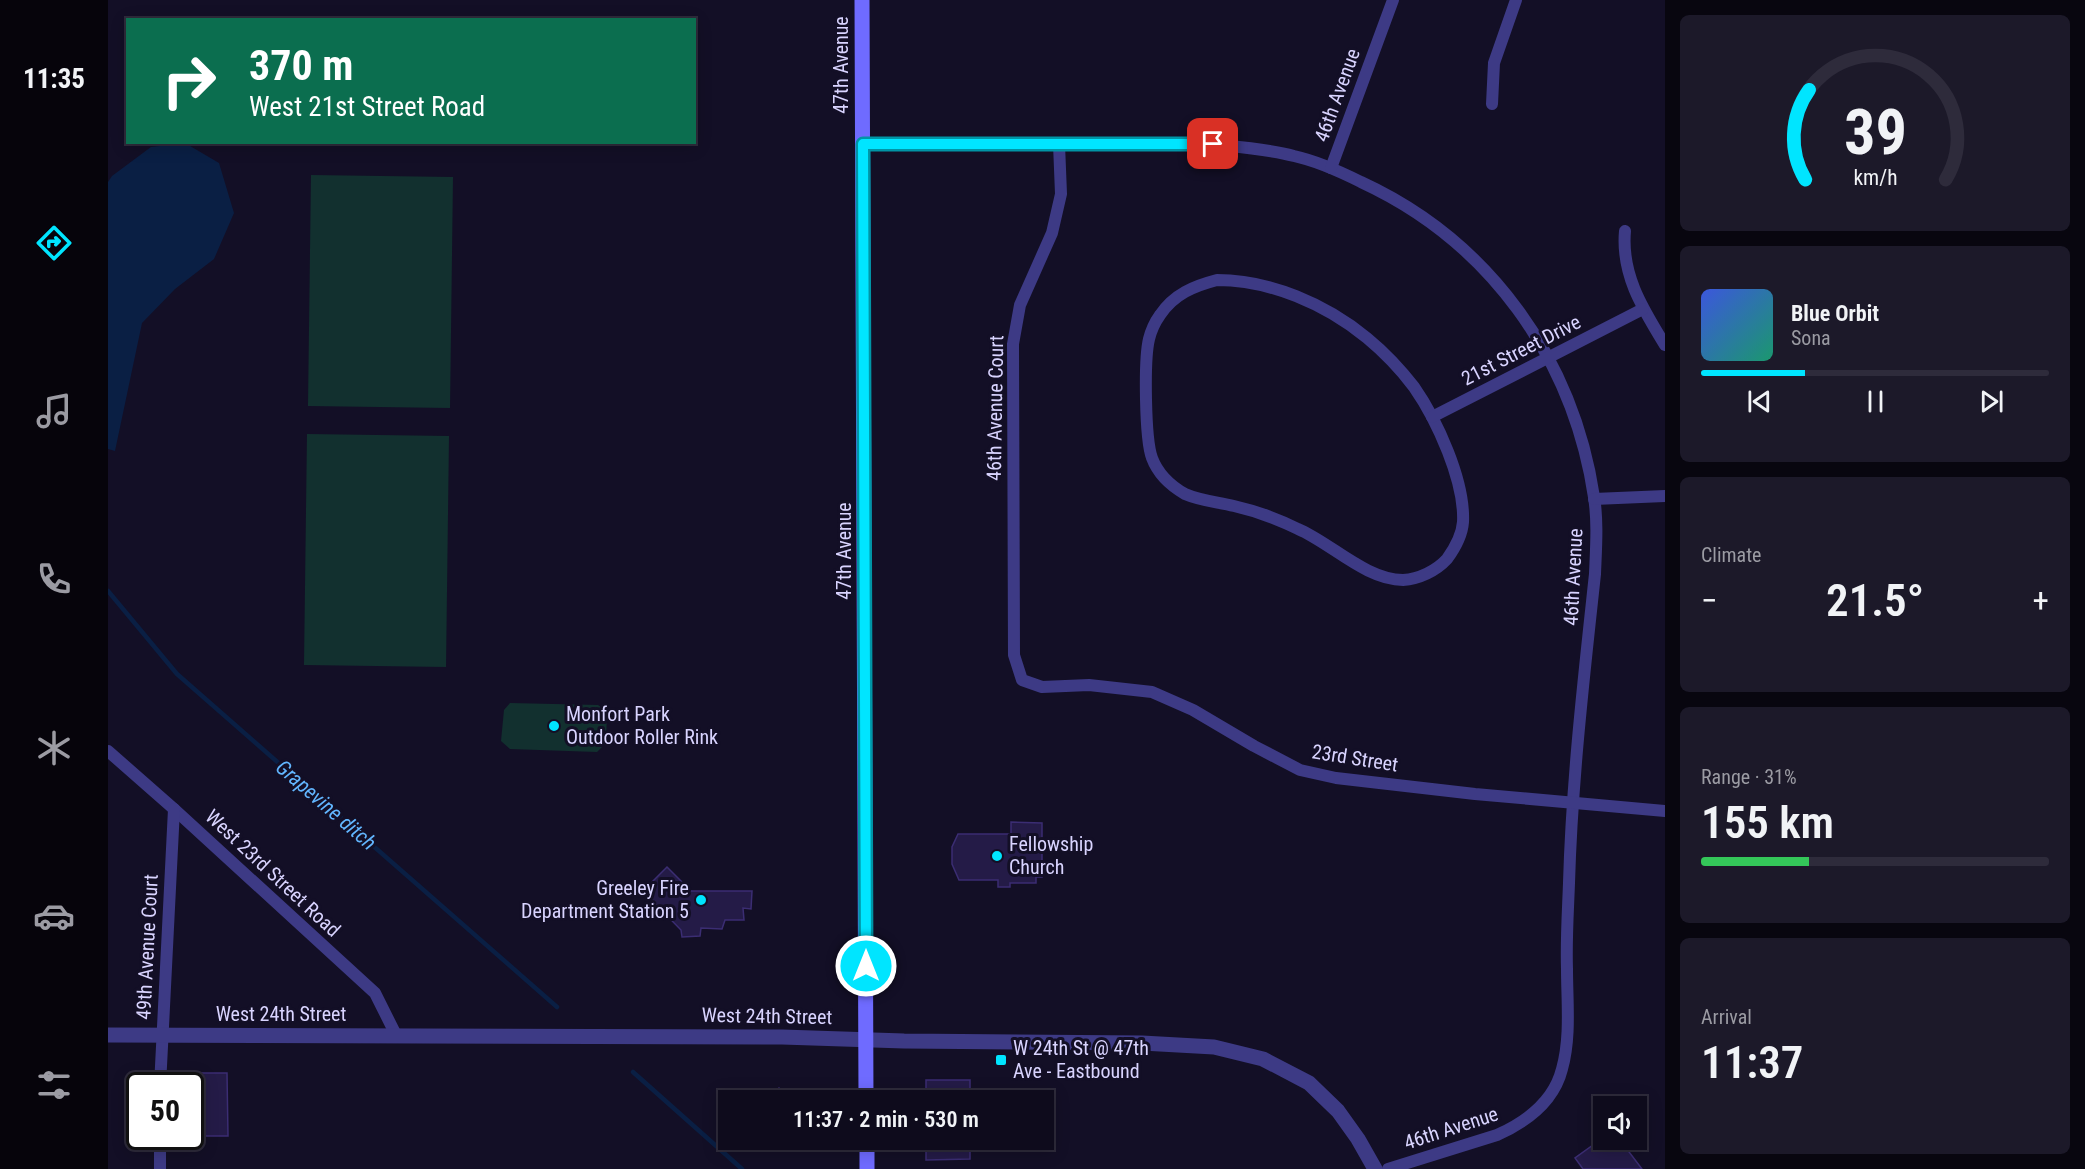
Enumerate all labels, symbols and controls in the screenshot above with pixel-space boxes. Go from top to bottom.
street label: 47th Avenue [829,16,853,114]
text: 370 m [249,41,354,90]
icon: right [150,42,228,120]
street label: 46th Avenue [1309,45,1365,145]
text: 11:35 [23,63,85,95]
text: West 21st Street Road [249,91,485,123]
text: 39 [1843,96,1907,169]
pin [1187,118,1238,169]
icon: arrive [1196,127,1229,160]
text: km/h [1853,165,1897,190]
icon: directions [33,222,75,264]
text: Blue Orbit [1791,301,1879,326]
street label: 21st Street Drive [1457,310,1585,390]
text: Sona [1791,326,1831,350]
street label: 46th Avenue Court [982,335,1008,481]
icon: previous [1743,385,1776,418]
icon: pause [1859,385,1892,418]
icon: next [1975,385,2008,418]
icon: music [33,390,75,432]
street label: 47th Avenue [832,502,856,600]
street label: 46th Avenue [1558,528,1588,626]
text: Climate [1701,543,1761,567]
icon: phone [33,558,75,600]
text: 21.5° [1826,574,1924,627]
text: − [1701,581,1718,620]
text: + [2033,581,2049,620]
place label: Monfort Park Outdoor Roller Rink [566,702,718,749]
marker: Monfort Park Outdoor Roller Rink [547,719,561,733]
icon: climate [33,727,75,769]
street label: 23rd Street [1310,739,1400,777]
water label: Grapevine ditch [271,755,381,855]
text: Range · 31% [1701,765,1797,789]
text: 155 km [1701,796,1834,849]
street label: West 23rd Street Road [201,804,345,942]
place label: Fellowship Church [1009,832,1093,879]
marker: Fellowship Church [990,849,1004,863]
street label: 49th Avenue Court [131,874,163,1020]
place label: Greeley Fire Department Station 5 [521,876,689,923]
marker: Greeley Fire Department Station 5 [694,893,708,907]
icon: car [33,895,75,937]
position arrow [834,934,898,998]
street label: West 24th Street [216,1002,346,1026]
street label: West 24th Street [701,1003,833,1029]
text: Arrival [1701,1005,1752,1029]
place label: W 24th St @ 47th Ave - Eastbound [1013,1036,1149,1083]
text: 11:37 [1701,1036,1803,1089]
marker: W 24th St @ 47th Ave - Eastbound [994,1053,1008,1067]
icon: filters [33,1064,75,1106]
speed limit sign: 50 [126,1072,204,1150]
map controls [1593,1096,1647,1150]
button: sound [1593,1096,1647,1150]
street label: 46th Avenue [1401,1102,1501,1154]
text: 11:37 · 2 min · 530 m [793,1107,979,1132]

